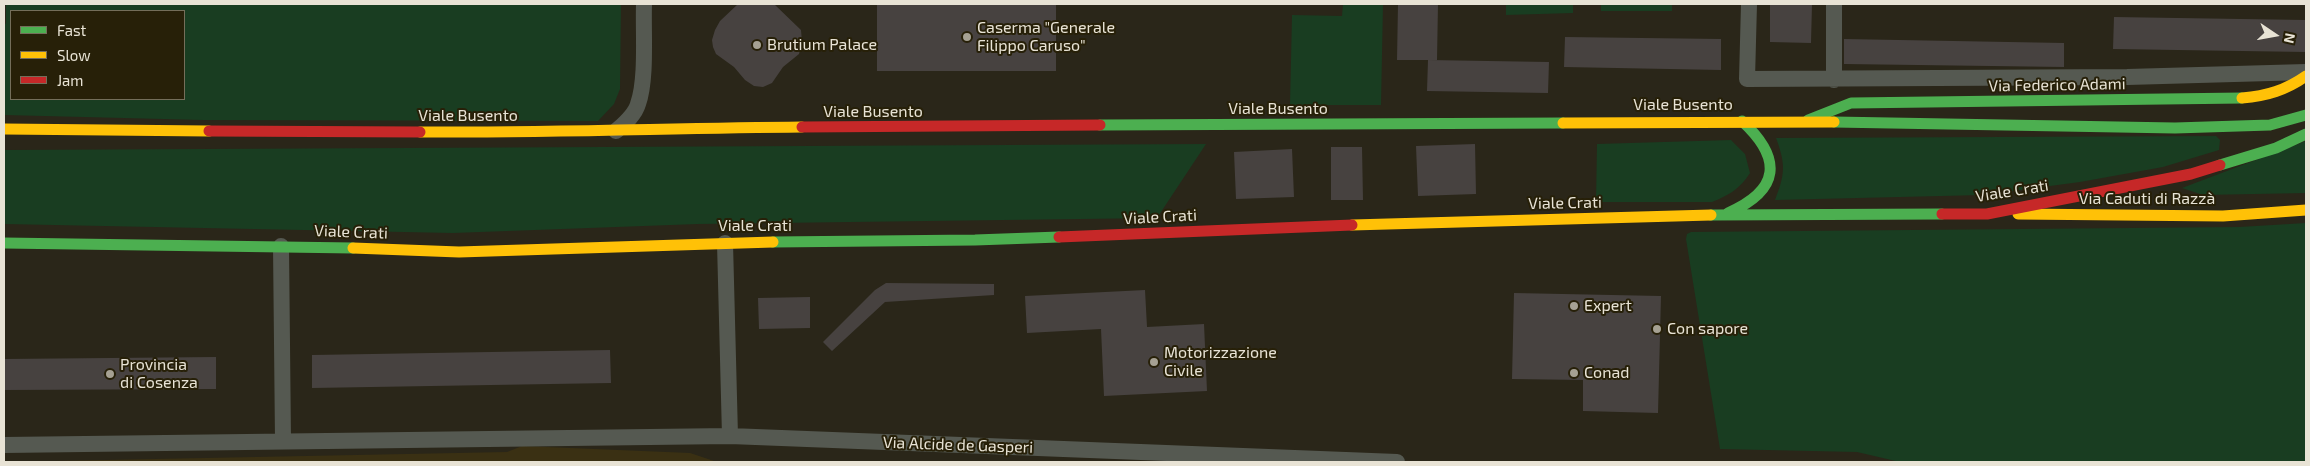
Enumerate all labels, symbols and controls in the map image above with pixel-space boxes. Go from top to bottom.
legend [10,10,185,100]
north arrow [2250,10,2300,60]
place label: Caserma "Generale Filippo Caruso" [977,18,1115,56]
text: Fast [57,21,86,39]
marker: Caserma "Generale Filippo Caruso" [961,31,973,43]
text: N [2281,32,2300,45]
place label: Brutium Palace [767,35,877,55]
marker: Brutium Palace [751,39,763,51]
text: Slow [57,46,91,64]
text: Jam [57,71,83,89]
street label: Via Federico Adami [1988,74,2126,96]
street label: Viale Busento [1633,95,1733,115]
street label: Viale Busento [1228,99,1328,119]
street label: Viale Busento [823,102,923,122]
street label: Viale Busento [418,106,518,126]
street label: Viale Crati [1974,176,2050,206]
street label: Via Caduti di Razzà [2079,189,2215,209]
street label: Viale Crati [1528,193,1602,213]
street label: Viale Crati [1123,205,1197,229]
street label: Viale Crati [718,216,792,236]
street label: Viale Crati [314,221,388,243]
place label: Expert [1584,296,1632,316]
marker: Expert [1568,300,1580,312]
place label: Con sapore [1667,319,1748,339]
marker: Con sapore [1651,323,1663,335]
place label: Motorizzazione Civile [1164,343,1277,381]
place label: Provincia di Cosenza [120,355,198,393]
marker: Motorizzazione Civile [1148,356,1160,368]
place label: Conad [1584,363,1629,383]
marker: Conad [1568,367,1580,379]
marker: Provincia di Cosenza [104,368,116,380]
street label: Via Alcide de Gasperi [882,433,1034,457]

